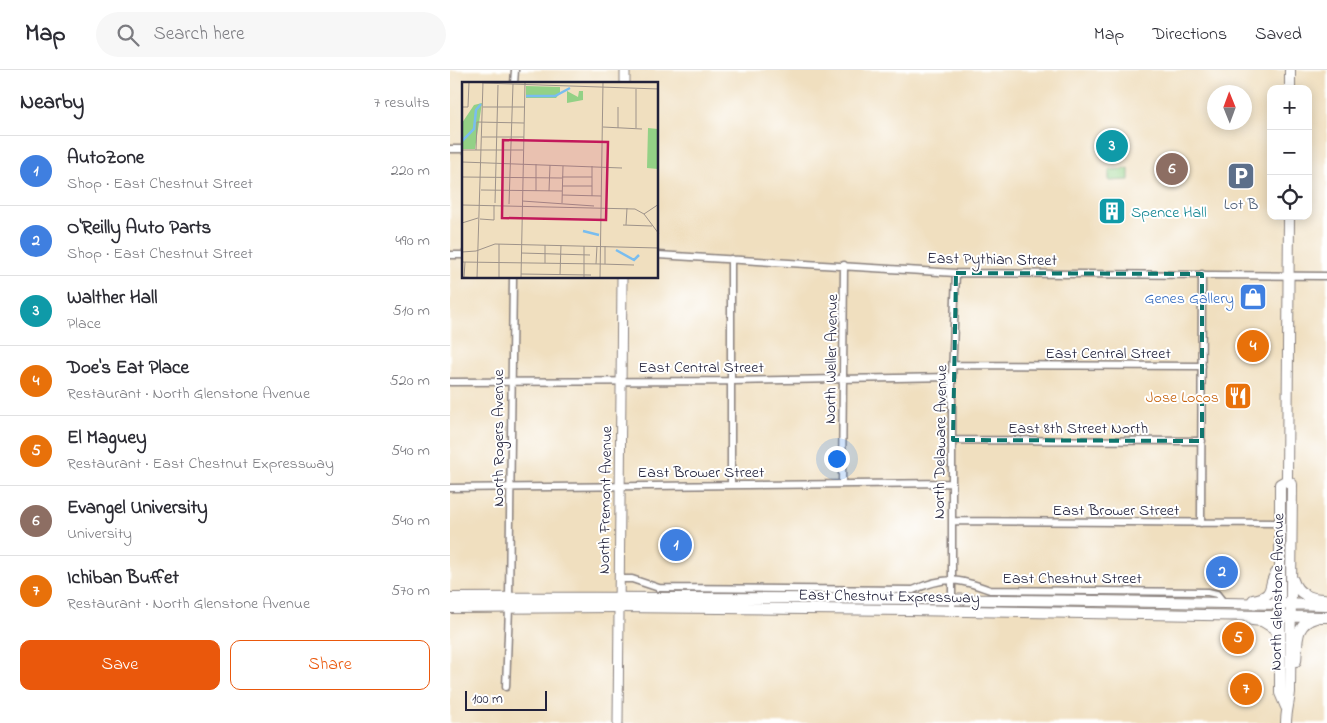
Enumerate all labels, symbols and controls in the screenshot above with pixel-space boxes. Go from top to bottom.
search box [96,12,446,57]
text: Map [25,17,66,52]
icon: search [114,21,142,49]
text: Search here [154,21,245,48]
text: Map [1094,22,1124,48]
text: Directions [1152,22,1227,48]
text: Saved [1255,22,1302,48]
inset map [462,82,659,279]
north arrow [1207,85,1252,130]
map controls [1267,85,1312,220]
button: + [1267,85,1312,130]
text: Nearby [20,88,84,118]
text: 7 results [374,91,430,115]
pin: 3 [1096,127,1128,165]
button: − [1267,130,1312,175]
text: AutoZone [67,145,144,172]
pin: 6 [1156,150,1188,188]
text: 1 [33,159,39,183]
text: 220 m [391,159,430,183]
parking icon: Lot B [1226,161,1256,191]
text: Shop · East Chestnut Street [67,172,253,196]
button: locate [1267,175,1312,220]
place label: Lot B [1224,193,1258,217]
building icon: Spence Hall [1097,196,1127,226]
place label: Spence Hall [1131,201,1207,225]
text: O'Reilly Auto Parts [67,215,211,242]
text: 2 [32,229,40,253]
text: 490 m [395,229,430,253]
text: Shop · East Chestnut Street [67,242,253,266]
street label: East Pythian Street [927,247,1058,273]
shop icon: Genes Gallery [1238,282,1268,312]
text: Walther Hall [67,285,157,312]
place label: Genes Gallery [1145,287,1234,311]
street label: North Weller Avenue [819,293,845,424]
text: 3 [33,299,39,323]
text: 510 m [392,299,430,323]
text: Place [67,312,101,336]
pin: 4 [1237,327,1269,365]
street label: East Central Street [1045,342,1171,366]
text: Doe's Eat Place [67,355,189,382]
street label: East Central Street [638,356,764,380]
street label: North Delaware Avenue [928,364,954,519]
street label: North Rogers Avenue [487,368,511,507]
text: 4 [33,369,39,393]
text: 520 m [390,369,430,393]
restaurant icon: Jose Locos [1223,381,1253,411]
text: Restaurant · North Glenstone Avenue [67,382,310,406]
place label: Jose Locos [1146,386,1219,410]
street label: East 8th Street North [1008,417,1148,441]
text: El Maguey [67,425,147,452]
street label: North Fremont Avenue [593,425,619,574]
text: 5 [31,439,41,463]
text: 540 m [391,439,430,463]
your location [824,446,850,472]
text: Restaurant · East Chestnut Expressway [67,452,334,476]
street label: East Brower Street [638,461,765,485]
text: Evangel University [67,495,208,522]
street label: East Brower Street [1053,499,1180,523]
text: 6 [32,509,40,533]
text: 540 m [391,509,430,533]
street label: North Glenstone Avenue [1265,512,1291,671]
text: University [67,522,132,546]
pin: 1 [660,526,692,564]
pin: 2 [1206,553,1238,591]
text: Ichiban Buffet [67,565,179,592]
street label: East Chestnut Street [1002,567,1142,591]
text: 7 [33,579,39,603]
text: 570 m [391,579,430,603]
street label: East Chestnut Expressway [798,583,980,611]
text: Restaurant · North Glenstone Avenue [67,592,310,616]
pin: 5 [1222,619,1254,657]
button: Save [20,640,220,690]
button: Share [230,640,430,690]
pin: 7 [1230,670,1262,708]
scale bar [465,688,548,711]
text: 100 m [472,689,503,710]

